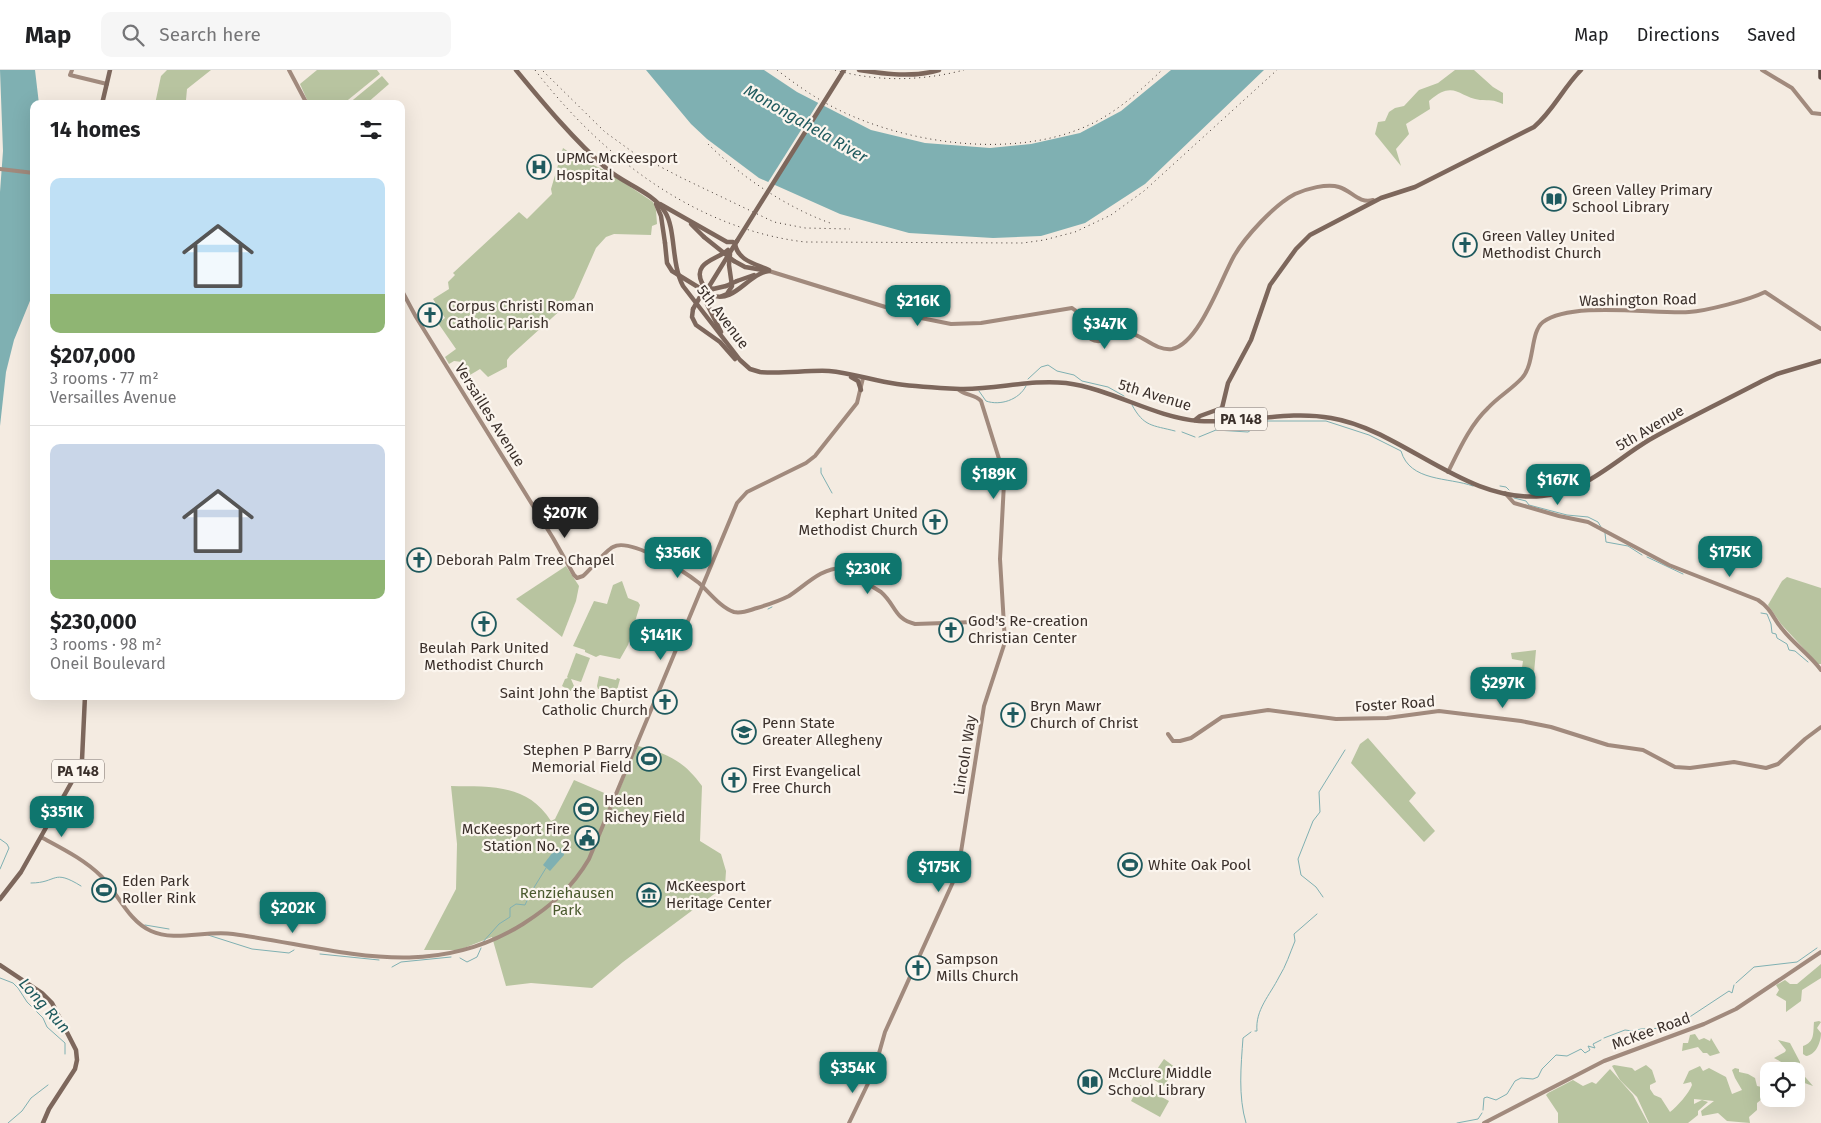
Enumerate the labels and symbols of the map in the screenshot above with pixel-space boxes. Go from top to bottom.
water label: Monongahela River [741,80,872,167]
place label: UPMC McKeesport Hospital [556,149,678,184]
hospital icon: UPMC McKeesport Hospital [526,154,552,180]
place label: Green Valley Primary School Library [1572,181,1713,216]
library icon: Green Valley Primary School Library [1541,186,1567,212]
place label: Green Valley United Methodist Church [1482,227,1615,262]
church icon: Green Valley United Methodist Church [1452,232,1478,258]
street label: 5th Avenue [693,281,753,353]
pin: $216K [883,284,953,327]
street label: Washington Road [1579,290,1697,310]
place label: Corpus Christi Roman Catholic Parish [448,297,594,332]
church icon: Corpus Christi Roman Catholic Parish [417,302,443,328]
pin: $347K [1070,308,1140,350]
street label: Versailles Avenue [451,360,529,470]
street label: 5th Avenue [1116,375,1194,415]
street label: 5th Avenue [1613,401,1687,455]
road number: PA 148 [1215,408,1267,430]
pin: $189K [959,458,1029,500]
pin: $167K [1523,464,1593,506]
pin: $207K [530,496,600,539]
place label: Kephart United Methodist Church [799,504,918,539]
church icon: Kephart United Methodist Church [922,509,948,535]
pin: $356K [643,536,713,579]
pin: $175K [1695,536,1765,578]
church icon: Deborah Palm Tree Chapel [406,547,432,573]
place label: Deborah Palm Tree Chapel [436,551,615,569]
pin: $230K [833,552,903,595]
church icon: Beulah Park United Methodist Church [471,611,497,637]
place label: God's Re-creation Christian Center [968,612,1088,647]
church icon: God's Re-creation Christian Center [938,617,964,643]
pin: $141K [626,618,696,661]
place label: Beulah Park United Methodist Church [419,639,549,674]
pin: $297K [1468,666,1538,709]
place label: Saint John the Baptist Catholic Church [500,684,649,719]
church icon: Saint John the Baptist Catholic Church [652,689,678,715]
street label: Foster Road [1354,692,1436,716]
place label: Bryn Mawr Church of Christ [1030,697,1139,732]
church icon: Bryn Mawr Church of Christ [1000,702,1026,728]
street label: Lincoln Way [950,713,980,796]
place label: Penn State Greater Allegheny [762,714,883,749]
school or university icon: Penn State Greater Allegheny [731,719,757,745]
place label: Stephen P Barry Memorial Field [523,741,633,776]
sports icon: Stephen P Barry Memorial Field [636,746,662,772]
road number: PA 148 [52,759,104,782]
place label: First Evangelical Free Church [752,762,861,797]
church icon: First Evangelical Free Church [721,767,747,793]
place label: Helen Richey Field [604,791,685,826]
pin: $351K [27,796,97,838]
sports icon: Helen Richey Field [573,796,599,822]
place label: McKeesport Fire Station No. 2 [462,820,570,855]
public building icon: McKeesport Fire Station No. 2 [574,825,600,851]
pin: $175K [904,850,974,893]
sports icon: White Oak Pool [1117,852,1143,878]
place label: White Oak Pool [1148,856,1252,874]
place label: Eden Park Roller Rink [122,872,196,907]
sports icon: Eden Park Roller Rink [91,877,117,903]
place label: McKeesport Heritage Center [666,877,772,912]
museum icon: McKeesport Heritage Center [636,882,662,908]
park label: Renziehausen Park [520,884,614,919]
pin: $202K [258,892,328,934]
place label: Sampson Mills Church [936,950,1019,985]
church icon: Sampson Mills Church [905,955,931,981]
water label: Long Run [15,974,74,1037]
street label: McKee Road [1609,1008,1693,1054]
pin: $354K [818,1052,888,1094]
place label: McClure Middle School Library [1108,1064,1212,1099]
library icon: McClure Middle School Library [1077,1069,1103,1095]

